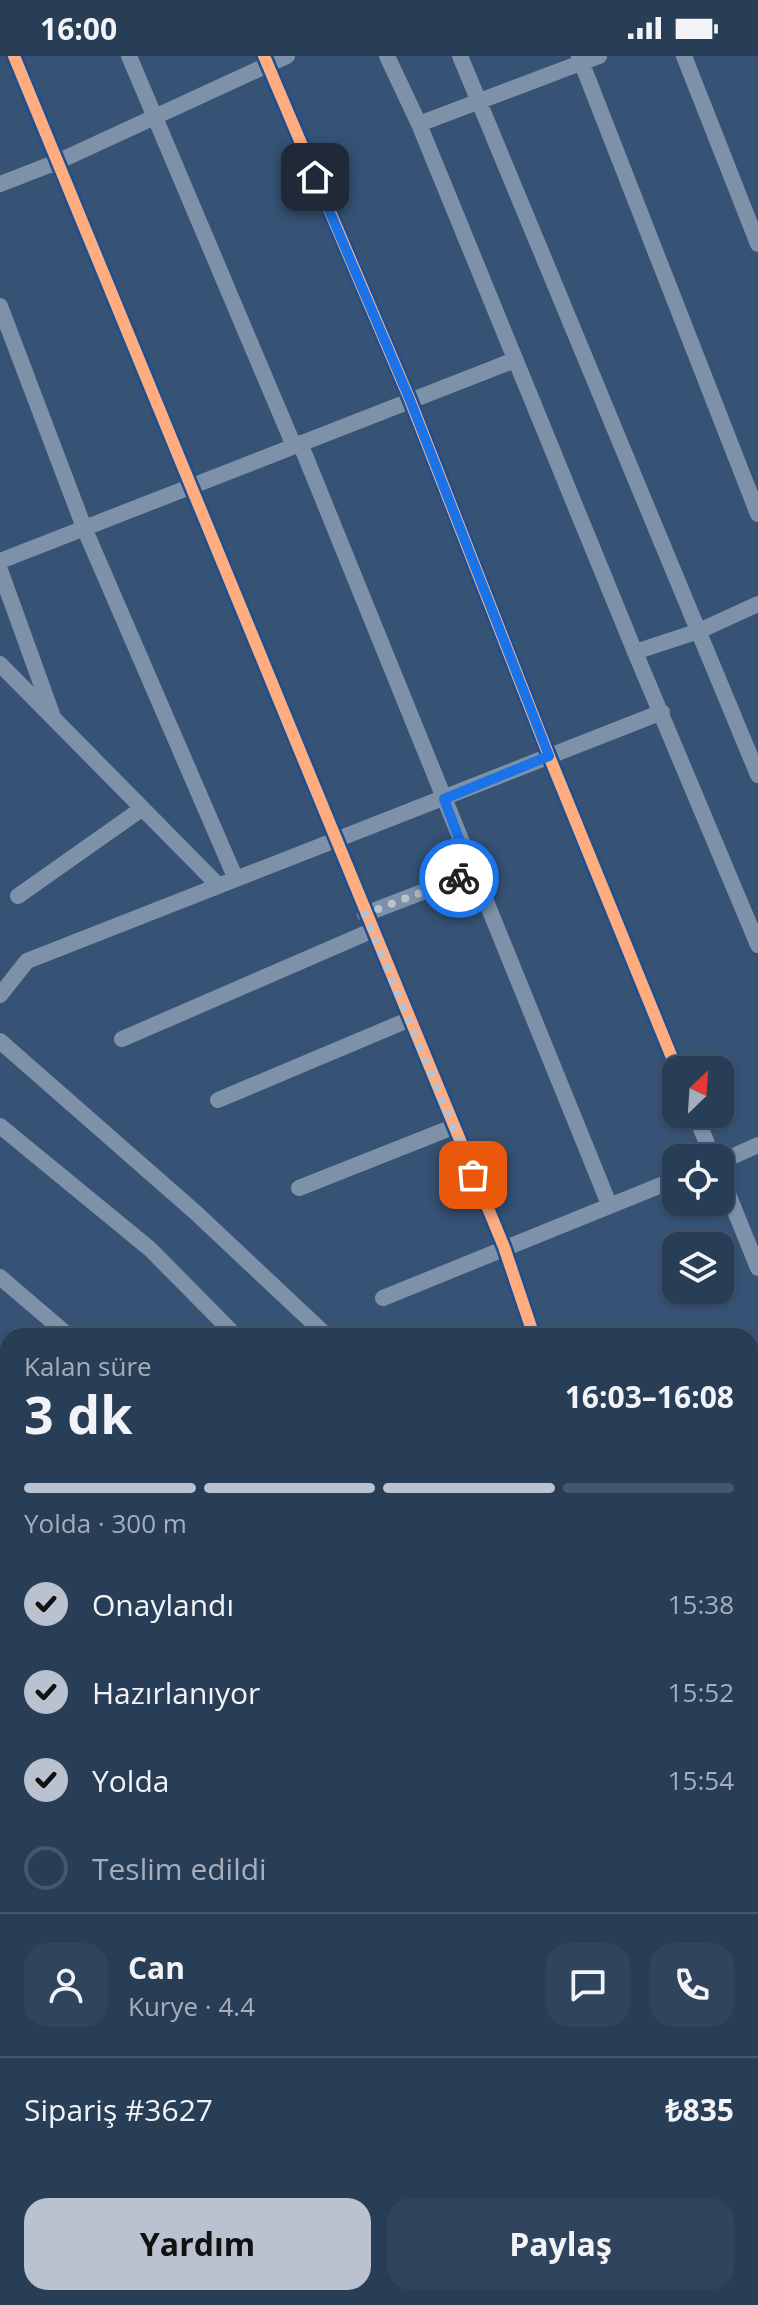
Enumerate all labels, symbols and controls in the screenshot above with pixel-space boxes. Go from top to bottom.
text: 16:00 [40,8,117,49]
pin [281,143,349,211]
icon: home [293,155,337,199]
courier [419,838,499,918]
icon: bike [437,856,481,900]
north arrow [662,1056,734,1128]
map controls [662,1056,734,1304]
pin [439,1141,507,1209]
button: locate [662,1144,734,1216]
icon: bag [451,1153,495,1197]
button: layers [662,1232,734,1304]
text: Kalan süre [24,1348,152,1384]
text: 16:03–16:08 [565,1376,734,1417]
text: 3 dk [24,1378,132,1449]
text: Yolda · 300 m [24,1505,187,1541]
icon: check [24,1582,68,1626]
text: Onaylandı [92,1584,234,1625]
text: 15:38 [668,1586,734,1622]
icon: check [24,1670,68,1714]
text: Hazırlanıyor [92,1672,260,1713]
text: 15:52 [668,1674,734,1710]
icon: check [24,1758,68,1802]
text: Yolda [92,1760,169,1801]
text: 15:54 [668,1762,734,1798]
text: Teslim edildi [92,1848,267,1889]
button: person [24,1943,108,2027]
button: chat [546,1943,630,2027]
button: phone [650,1943,734,2027]
text: Can [128,1947,185,1988]
text: Kurye · 4.4 [128,1988,255,2024]
text: Sipariş #3627 [24,2089,213,2130]
text: ₺835 [665,2089,734,2130]
button: Yardım [24,2198,371,2290]
button: Paylaş [387,2198,734,2290]

